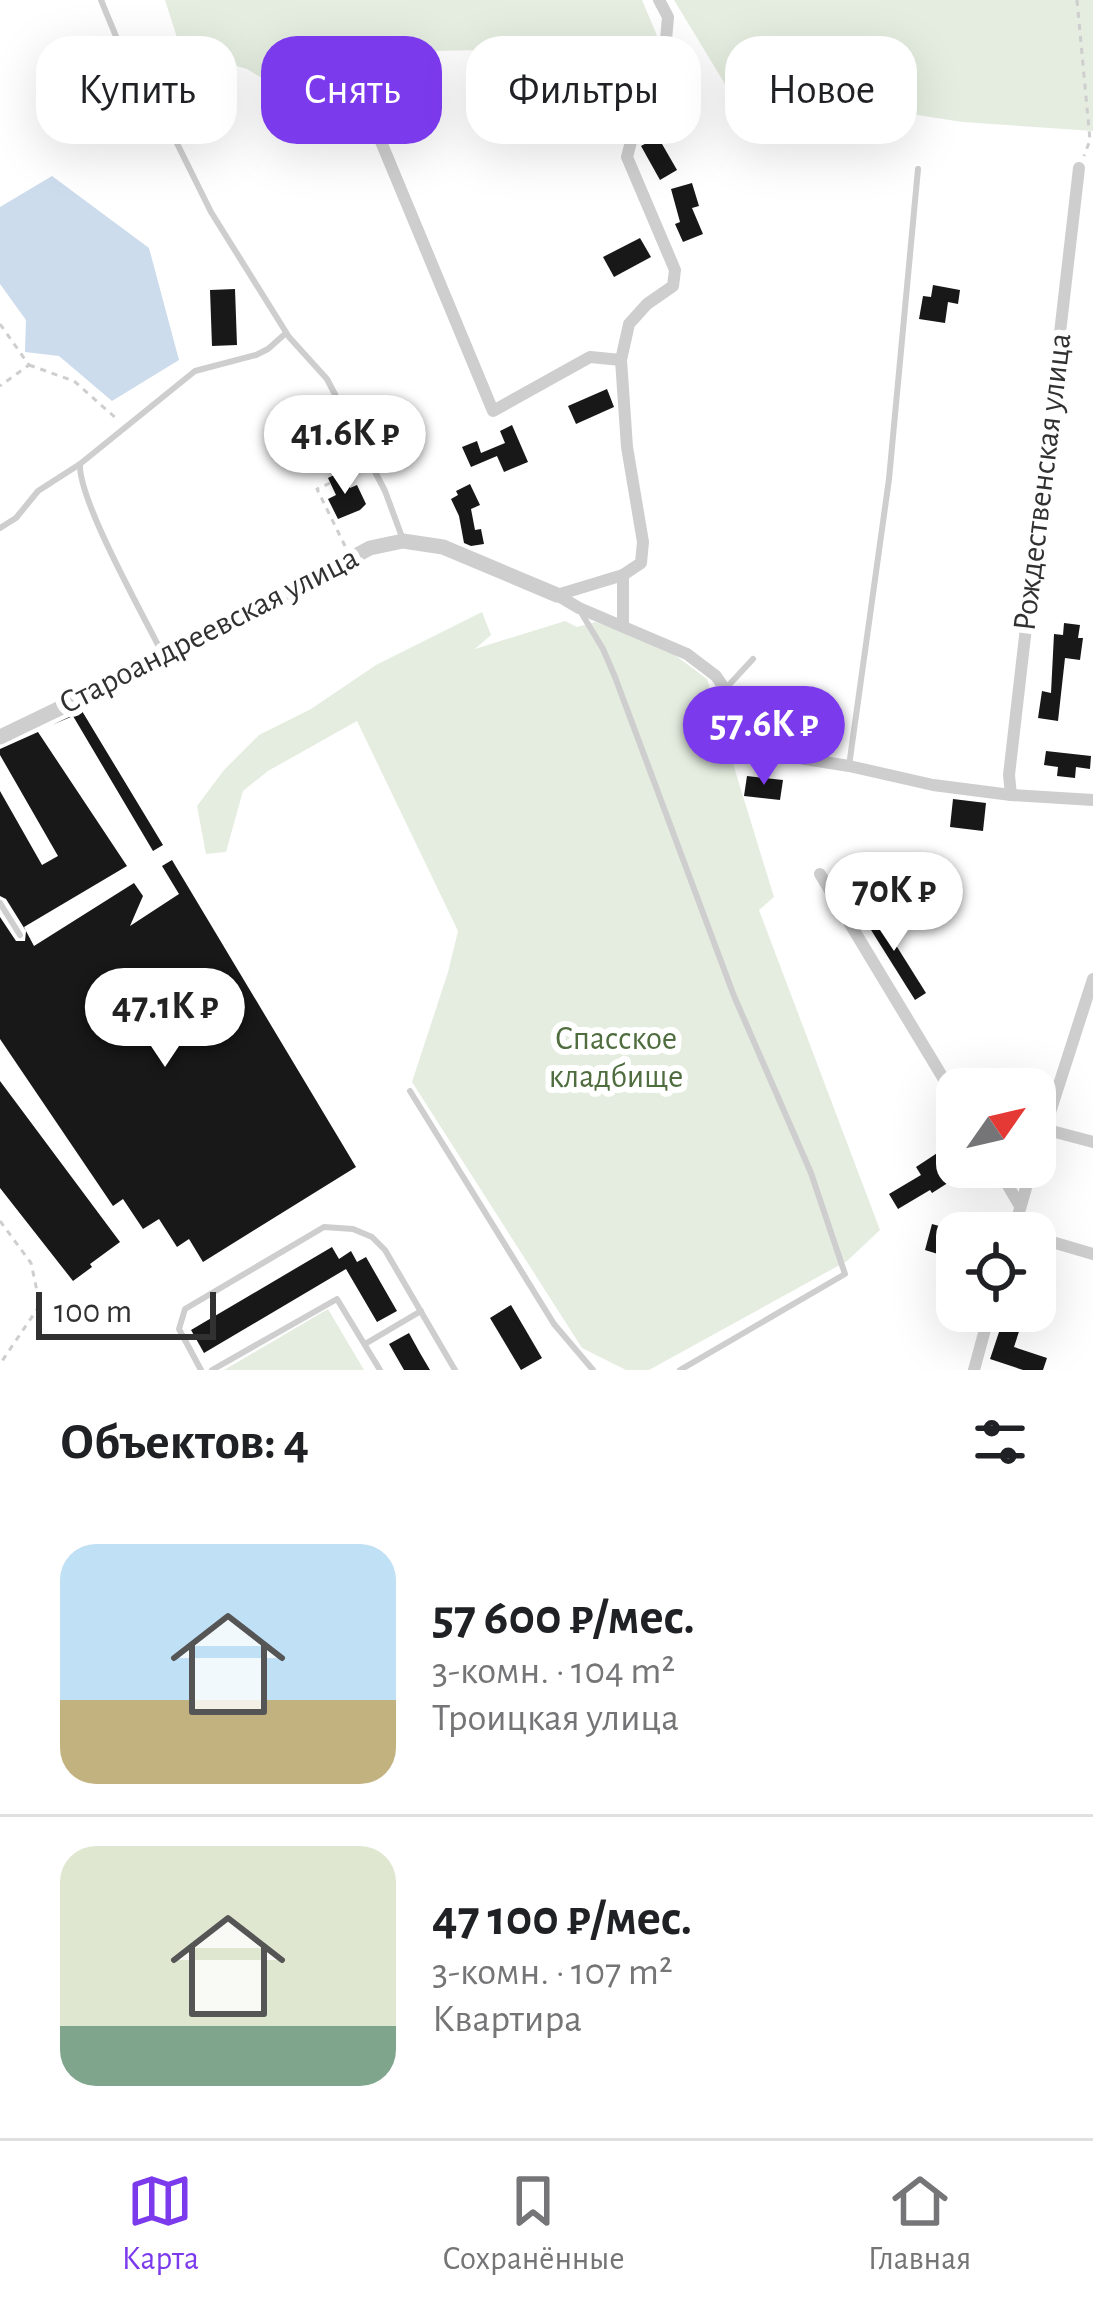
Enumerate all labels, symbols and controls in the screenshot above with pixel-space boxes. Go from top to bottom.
chip: Купить [36,36,237,144]
chip: Снять [261,36,442,144]
chip: Фильтры [466,36,701,144]
chip: Новое [725,36,917,144]
street label: Рождественская улица [1008,331,1078,633]
pin: 41.6K ₽ [234,395,456,497]
text: 41.6K ₽ [291,414,399,453]
street label: Староандреевская улица [54,541,364,721]
pin: 57.6K ₽ [653,686,875,788]
text: 57.6K ₽ [710,705,818,744]
pin: 70K ₽ [810,852,978,954]
text: 70K ₽ [852,871,936,910]
pin: 47.1K ₽ [54,968,276,1070]
text: 47.1K ₽ [112,987,218,1026]
park label: Спасское кладбище [549,1023,683,1094]
north arrow [936,1068,1056,1188]
map controls [936,1068,1056,1332]
button: locate [936,1212,1056,1332]
scale bar [36,1286,216,1339]
text: 100 m [54,1296,132,1329]
icon: filters [967,1409,1033,1475]
text: Объектов: 4 [60,1417,309,1468]
icon: home [156,1592,300,1736]
text: 57 600 ₽/мес. [432,1592,695,1643]
text: 3-комн. · 104 m² [432,1652,675,1691]
text: Троицкая улица [432,1699,679,1738]
text: 47 100 ₽/мес. [432,1893,692,1944]
icon: home [156,1894,300,2038]
text: 3-комн. · 107 m² [432,1953,673,1992]
text: Квартира [432,2000,582,2039]
tab: Карта [122,2168,199,2280]
tab: Сохранённые [442,2168,625,2280]
tab: Главная [868,2168,971,2280]

